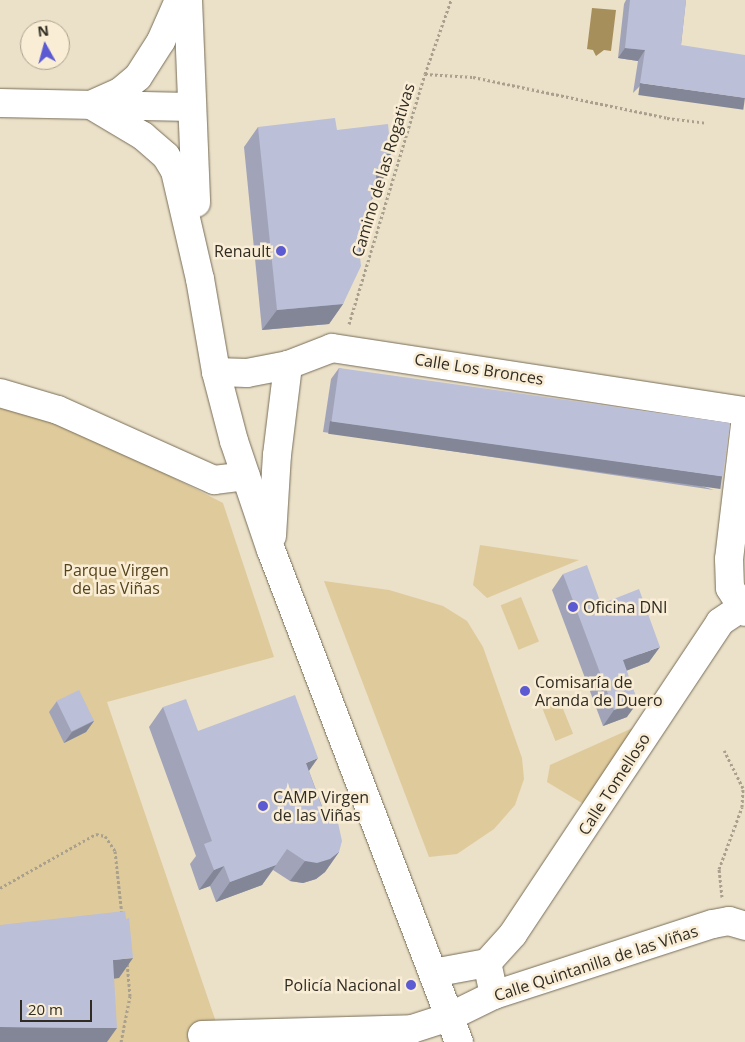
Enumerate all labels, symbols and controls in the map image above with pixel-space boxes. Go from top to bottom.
north arrow [20,20,70,70]
text: N [36,20,50,41]
street label: Camino de las Rogativas [347,81,419,259]
place label: Renault [214,241,271,261]
marker: Renault [275,245,287,257]
street label: Calle Los Bronces [413,349,545,389]
park label: Parque Virgen de las Viñas [63,560,169,598]
place label: Oficina DNI [583,597,668,617]
marker: Oficina DNI [567,601,579,613]
place label: Comisaría de Aranda de Duero [535,672,663,710]
marker: Comisaría de Aranda de Duero [519,685,531,697]
street label: Calle Tomelloso [574,730,654,838]
place label: CAMP Virgen de las Viñas [273,787,369,825]
marker: CAMP Virgen de las Viñas [257,800,269,812]
street label: Calle Quintanilla de las Viñas [492,921,700,1005]
place label: Policía Nacional [284,975,401,995]
marker: Policía Nacional [405,979,417,991]
scale bar [22,990,95,1022]
text: 20 m [28,999,63,1019]

